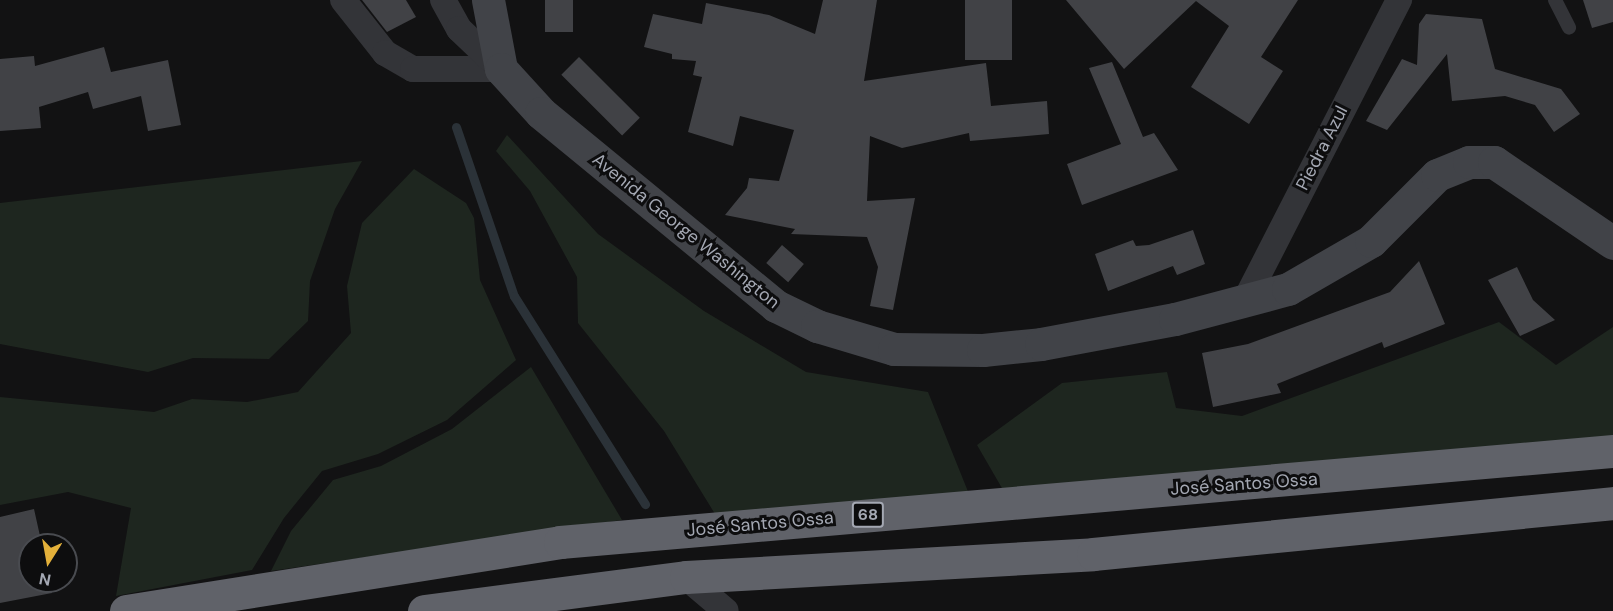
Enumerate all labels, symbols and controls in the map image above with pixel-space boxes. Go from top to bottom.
street label: Piedra Azul [1291,102,1353,194]
street label: Avenida George Washington [588,149,784,313]
street label: José Santos Ossa [1170,468,1318,500]
road number: 68 [852,502,884,528]
street label: José Santos Ossa [686,507,834,541]
north arrow [18,533,78,593]
text: N [37,568,53,591]

